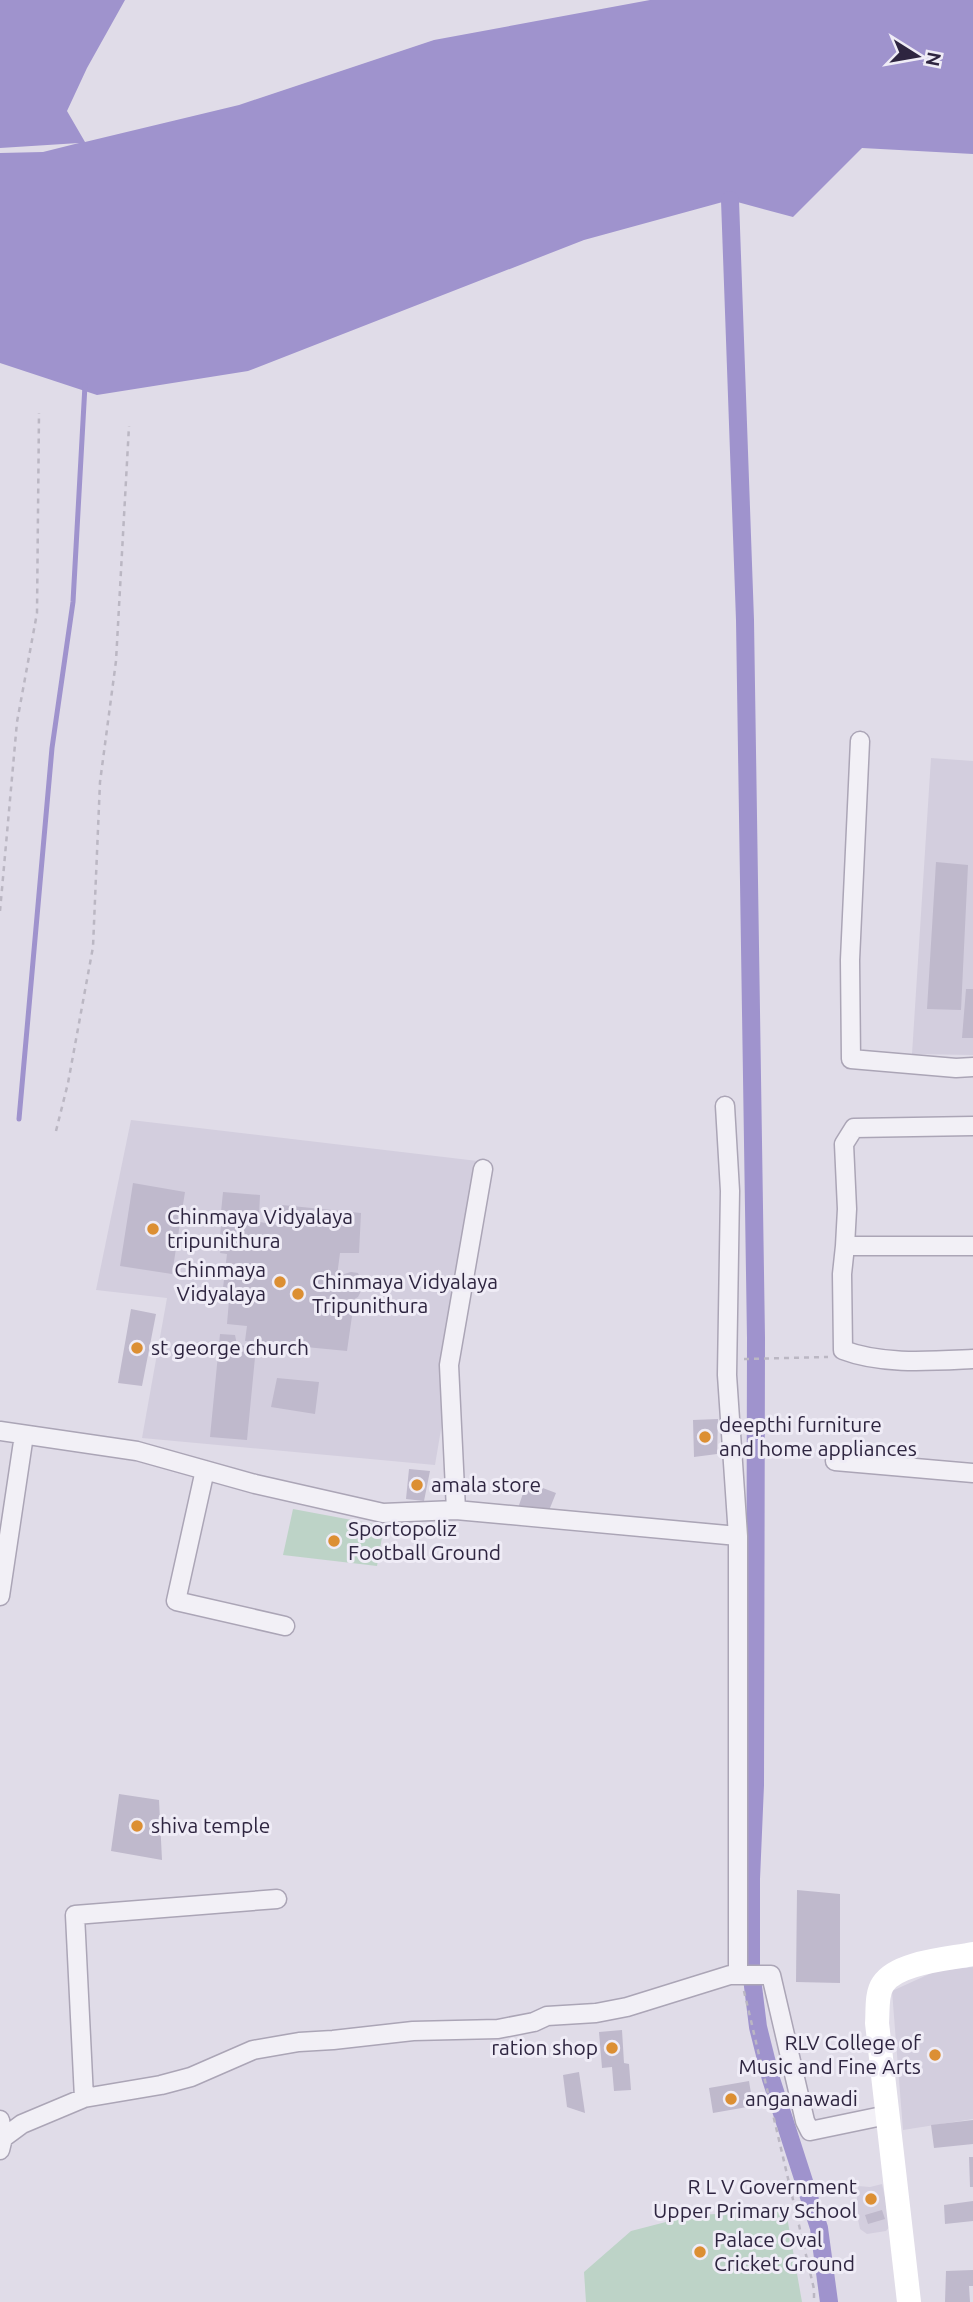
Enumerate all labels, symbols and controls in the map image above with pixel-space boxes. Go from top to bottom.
north arrow [882,21,952,91]
text: N [922,50,946,68]
place label: Chinmaya Vidyalaya tripunithura [167,1204,353,1252]
marker: Chinmaya Vidyalaya tripunithura [145,1221,161,1237]
place label: Chinmaya Vidyalaya [174,1257,266,1305]
place label: Chinmaya Vidyalaya Tripunithura [312,1269,498,1317]
marker: Chinmaya Vidyalaya [272,1274,288,1290]
marker: Chinmaya Vidyalaya Tripunithura [290,1286,306,1302]
place label: st george church [151,1335,309,1359]
marker: st george church [129,1340,145,1356]
place label: deepthi furniture and home appliances [719,1412,917,1460]
marker: deepthi furniture and home appliances [697,1429,713,1445]
place label: amala store [431,1472,541,1496]
marker: amala store [409,1477,425,1493]
place label: Sportopoliz Football Ground [348,1516,501,1564]
marker: Sportopoliz Football Ground [326,1533,342,1549]
place label: shiva temple [151,1813,270,1837]
marker: shiva temple [129,1818,145,1834]
place label: RLV College of Music and Fine Arts [739,2030,922,2078]
place label: ration shop [491,2035,598,2059]
marker: ration shop [604,2040,620,2056]
marker: RLV College of Music and Fine Arts [927,2047,943,2063]
place label: anganawadi [745,2086,858,2110]
marker: anganawadi [723,2091,739,2107]
place label: R L V Government Upper Primary School [653,2174,857,2222]
marker: R L V Government Upper Primary School [863,2191,879,2207]
place label: Palace Oval Cricket Ground [714,2227,855,2275]
marker: Palace Oval Cricket Ground [692,2244,708,2260]

